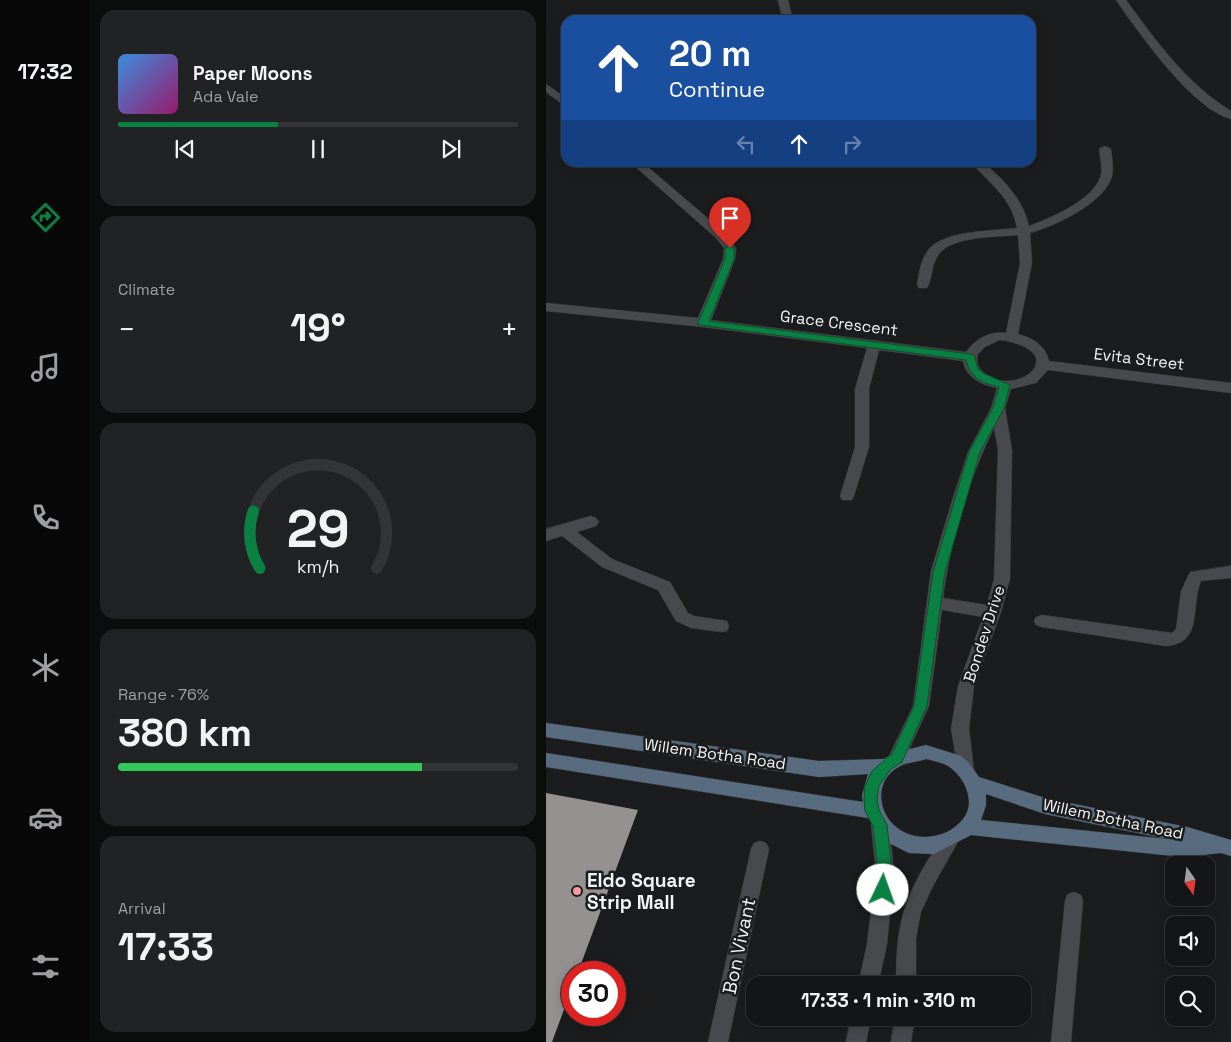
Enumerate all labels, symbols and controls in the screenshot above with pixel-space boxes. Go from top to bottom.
text: 20 m [669,32,751,76]
icon: ahead [586,35,651,100]
text: 17:32 [17,57,73,85]
text: Paper Moons [193,61,312,86]
text: Continue [669,75,765,103]
text: Ada Vale [193,86,258,107]
icon: left [732,130,760,158]
icon: ahead [785,130,813,158]
icon: right [838,130,866,158]
icon: previous [171,135,199,163]
icon: pause [304,135,332,163]
icon: next [437,135,465,163]
pin [709,197,751,248]
icon: directions [28,200,63,235]
icon: arrive [716,204,744,232]
text: Climate [118,279,175,300]
text: 19° [290,304,346,352]
street label: Grace Crescent [779,305,899,341]
text: − [118,311,135,347]
text: + [501,311,518,347]
street label: Evita Street [1093,343,1185,375]
icon: music [28,350,63,385]
text: 29 [287,496,349,562]
icon: phone [28,500,63,535]
text: km/h [297,555,339,578]
street label: Bondev Drive [958,583,1010,685]
icon: climate [28,650,63,685]
text: Range · 76% [118,684,209,705]
text: 380 km [118,709,252,757]
street label: Willem Botha Road [643,734,787,774]
street label: Willem Botha Road [1041,794,1185,844]
icon: car [28,800,63,835]
north arrow [1165,856,1215,906]
map controls [1165,856,1215,1026]
position arrow [856,863,908,915]
place label: Eldo Square Strip Mall [587,868,696,915]
marker: Eldo Square Strip Mall [571,885,583,897]
street label: Bon Vivant [717,895,761,997]
text: Arrival [118,898,166,919]
button: sound [1165,916,1215,966]
text: 17:33 [118,923,214,971]
icon: filters [28,949,63,984]
speed limit sign: 30 [561,961,626,1026]
button: search [1165,976,1215,1026]
text: 17:33 · 1 min · 310 m [801,988,976,1013]

